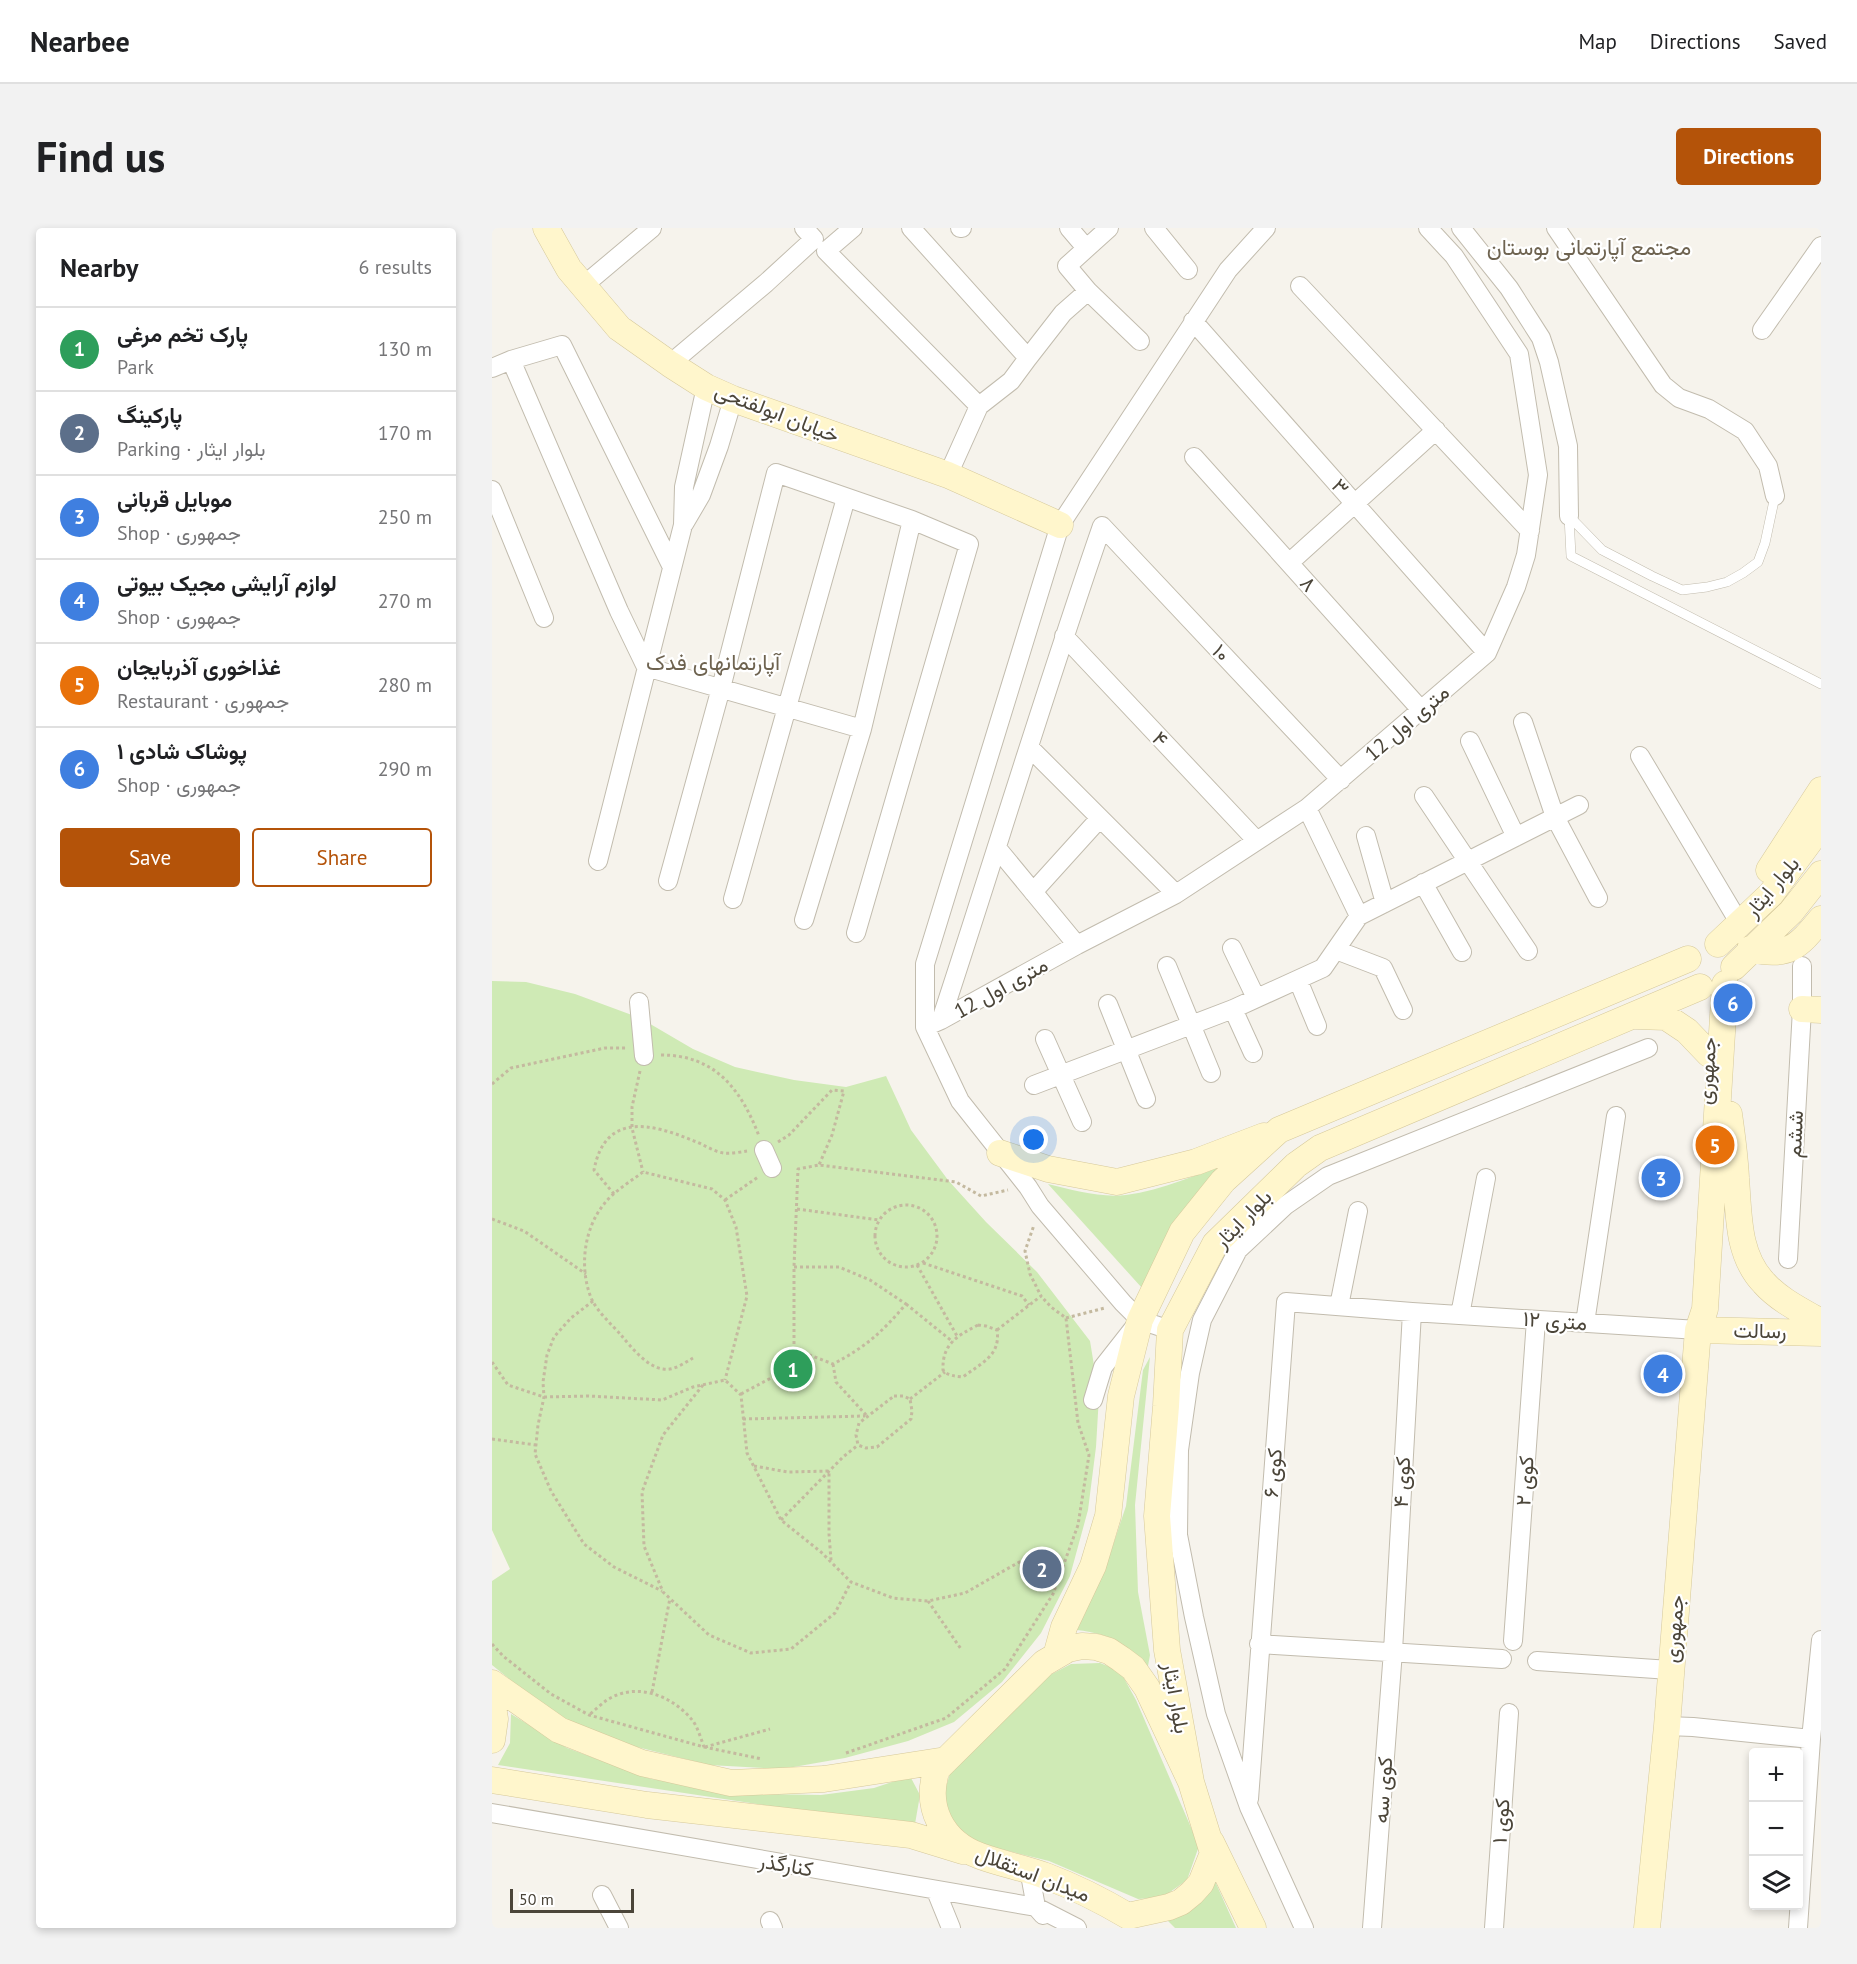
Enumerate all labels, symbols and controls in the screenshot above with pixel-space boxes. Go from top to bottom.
text: Nearbee [30,23,130,60]
text: Map [1578,28,1617,55]
text: Directions [1650,28,1741,55]
text: Saved [1774,28,1827,55]
button: Directions [1676,128,1821,185]
text: Find us [36,129,165,184]
district label: مجتمع آپارتمانی بوستان [1487,233,1691,262]
text: Nearby [60,251,138,284]
text: 6 results [359,254,432,280]
text: پارک تخم مرغی [117,320,248,348]
text: 1 [74,336,85,362]
text: 130 m [378,336,432,362]
text: Park [117,354,154,380]
street label: خیابان ابولفتحی [711,376,843,449]
text: پارکینگ [117,401,182,429]
text: 2 [74,420,85,446]
text: 170 m [378,420,432,446]
text: Parking · بلوار ایثار [117,436,265,462]
street label: ۳ [1326,472,1355,501]
text: موبایل قربانی [117,485,232,513]
text: 3 [74,504,85,530]
text: 250 m [378,504,432,530]
text: Shop · جمهوری [117,520,241,546]
text: لوازم آرایشی مجیک بیوتی [117,569,337,597]
street label: ۸ [1294,570,1323,597]
text: 4 [74,588,85,614]
text: 270 m [378,588,432,614]
text: Shop · جمهوری [117,604,241,630]
street label: ۱۰ [1206,638,1236,667]
district label: آپارتمانهای فدک [646,648,782,677]
text: غذاخوری آذربایجان [117,653,281,681]
text: 5 [74,672,85,698]
text: 280 m [378,672,432,698]
street label: 12 متری اول [1359,679,1455,767]
text: Restaurant · جمهوری [117,688,289,714]
street label: ۴ [1146,725,1174,752]
text: پوشاک شادی ۱ [117,737,247,765]
text: 6 [74,756,85,782]
text: 290 m [378,756,432,782]
text: Shop · جمهوری [117,772,241,798]
button: Save [60,828,240,887]
button: Share [252,828,432,887]
street label: بلوار ایثار [1737,850,1805,924]
street label: 12 متری اول [949,951,1053,1024]
pin: 6 [1714,980,1752,1026]
street label: جمهوری [1691,1036,1722,1106]
street label: ششم [1780,1109,1810,1159]
pin: 5 [1696,1122,1734,1168]
your location [1019,1125,1048,1154]
pin: 3 [1642,1156,1680,1200]
street label: بلوار ایثار [1207,1183,1277,1255]
street label: ۱۲ متری [1522,1305,1588,1336]
street label: رسالت [1733,1317,1787,1344]
pin: 1 [774,1346,812,1392]
pin: 4 [1644,1352,1682,1396]
street label: کوی ۶ [1257,1447,1288,1499]
street label: کوی ۲ [1509,1455,1540,1507]
street label: کوی ۴ [1387,1456,1416,1508]
pin: 2 [1022,1546,1062,1592]
street label: جمهوری [1657,1594,1690,1664]
street label: بلوار ایثار [1157,1659,1196,1736]
map controls [1749,1748,1803,1910]
button: + [1749,1748,1803,1802]
street label: کوی سه [1367,1756,1398,1824]
street label: کوی ۱ [1485,1798,1516,1844]
button: − [1749,1802,1803,1856]
street label: میدان استقلال [972,1839,1094,1908]
street label: کنارگذر [756,1846,815,1883]
button: layers [1749,1856,1803,1910]
scale bar [510,1886,634,1914]
text: 50 m [519,1889,554,1909]

